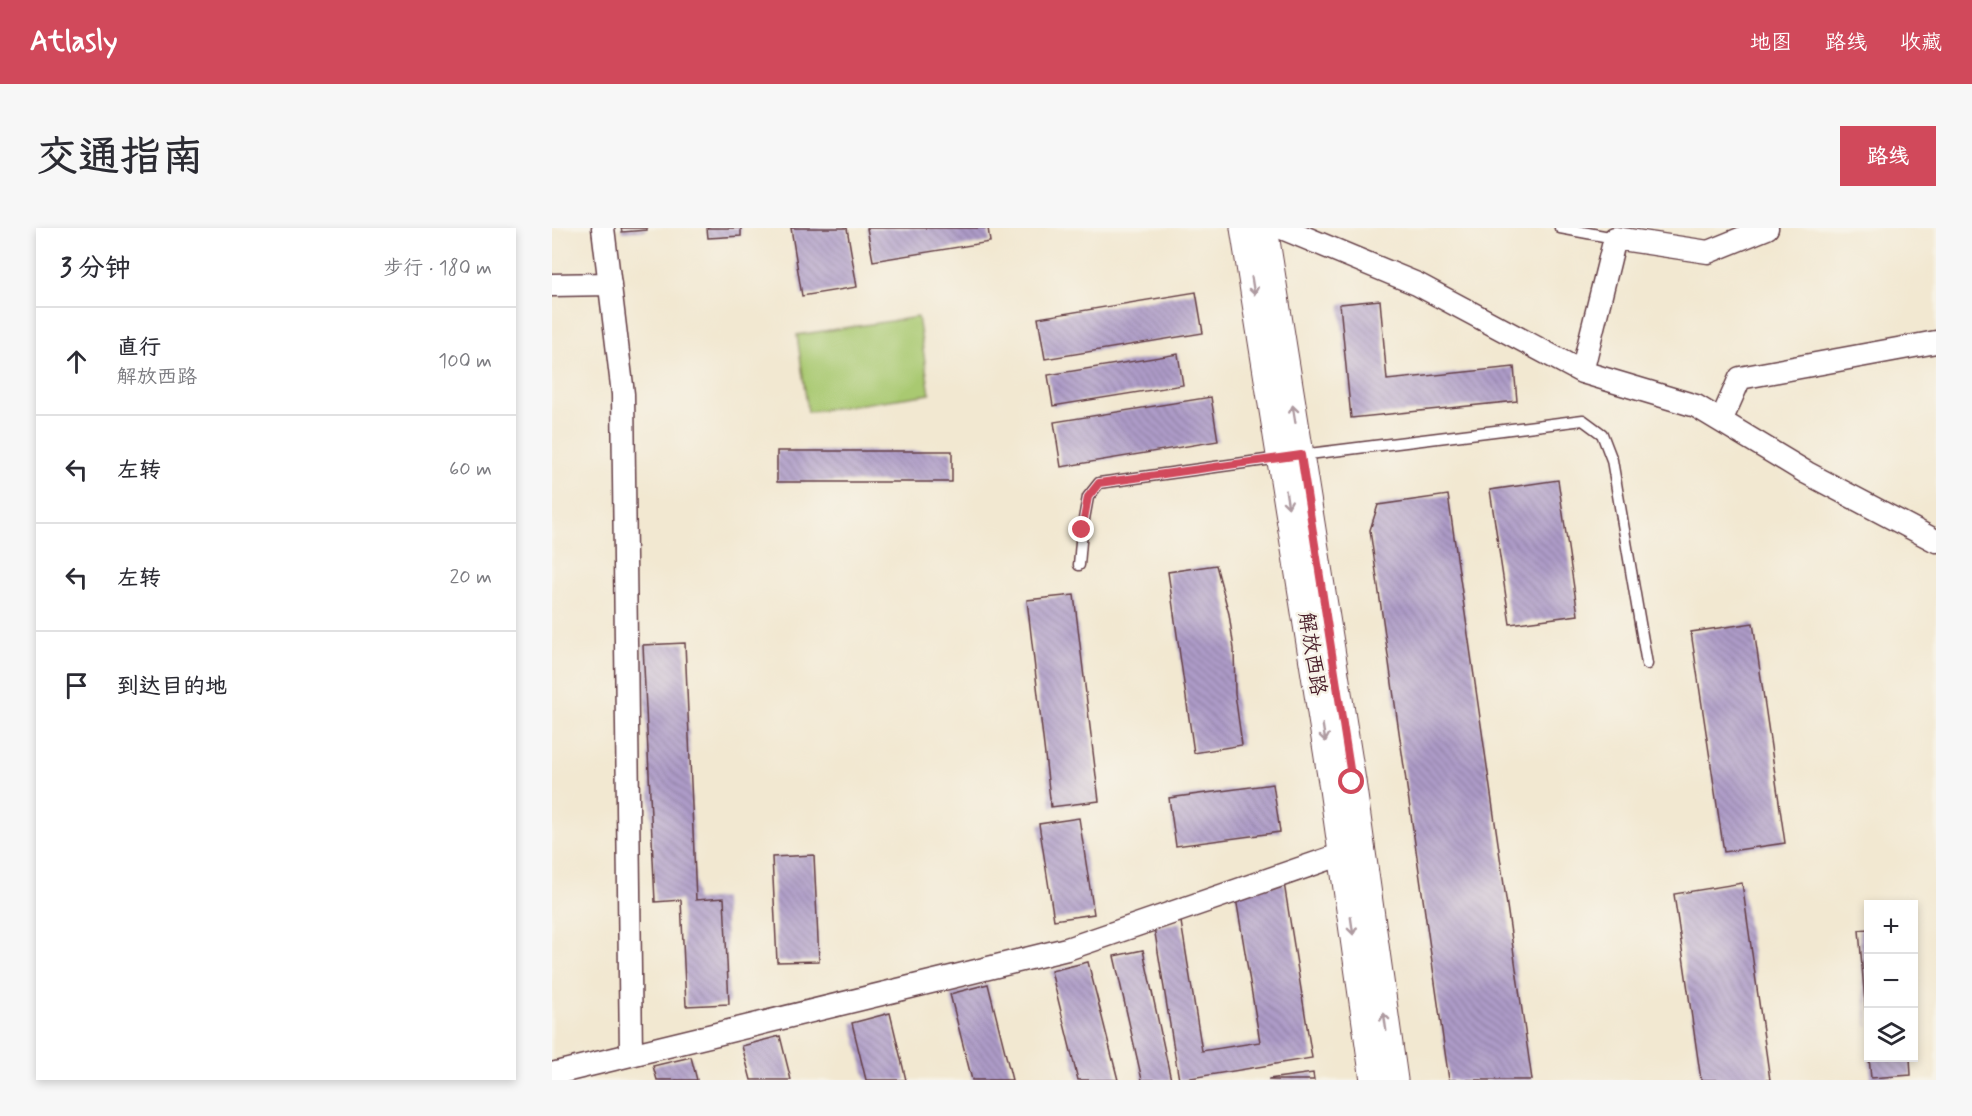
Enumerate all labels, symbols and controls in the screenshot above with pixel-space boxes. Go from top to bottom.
text: Atlasly [30,24,118,61]
text: 地图 [1750,29,1792,57]
text: 路线 [1825,29,1867,57]
text: 收藏 [1900,29,1942,57]
button: 路线 [1840,126,1936,186]
text: 交通指南 [36,131,204,186]
text: 3 分钟 [60,252,131,286]
text: 步行 · 180 m [383,255,492,282]
one-way arrow [1248,275,1259,295]
text: 直行 [117,334,161,362]
icon: ahead [60,345,93,378]
text: 100 m [438,348,492,375]
text: 解放西路 [117,364,197,391]
one-way arrow [1288,405,1299,424]
icon: left [60,453,93,486]
text: 60 m [449,456,492,483]
text: 左转 [117,457,161,485]
one-way arrow [1282,489,1293,508]
route end [1068,516,1094,542]
icon: left [60,561,93,594]
text: 20 m [449,564,492,591]
text: 左转 [117,565,161,593]
street label: 解放西路 [1292,610,1332,698]
icon: arrive [60,669,93,702]
text: 到达目的地 [117,673,227,701]
one-way arrow [1319,723,1330,743]
route start [1338,768,1364,794]
map controls [1864,900,1918,1062]
button: + [1864,900,1918,954]
one-way arrow [1347,916,1358,935]
button: − [1864,954,1918,1008]
button: layers [1864,1008,1918,1062]
one-way arrow [1380,1013,1391,1032]

